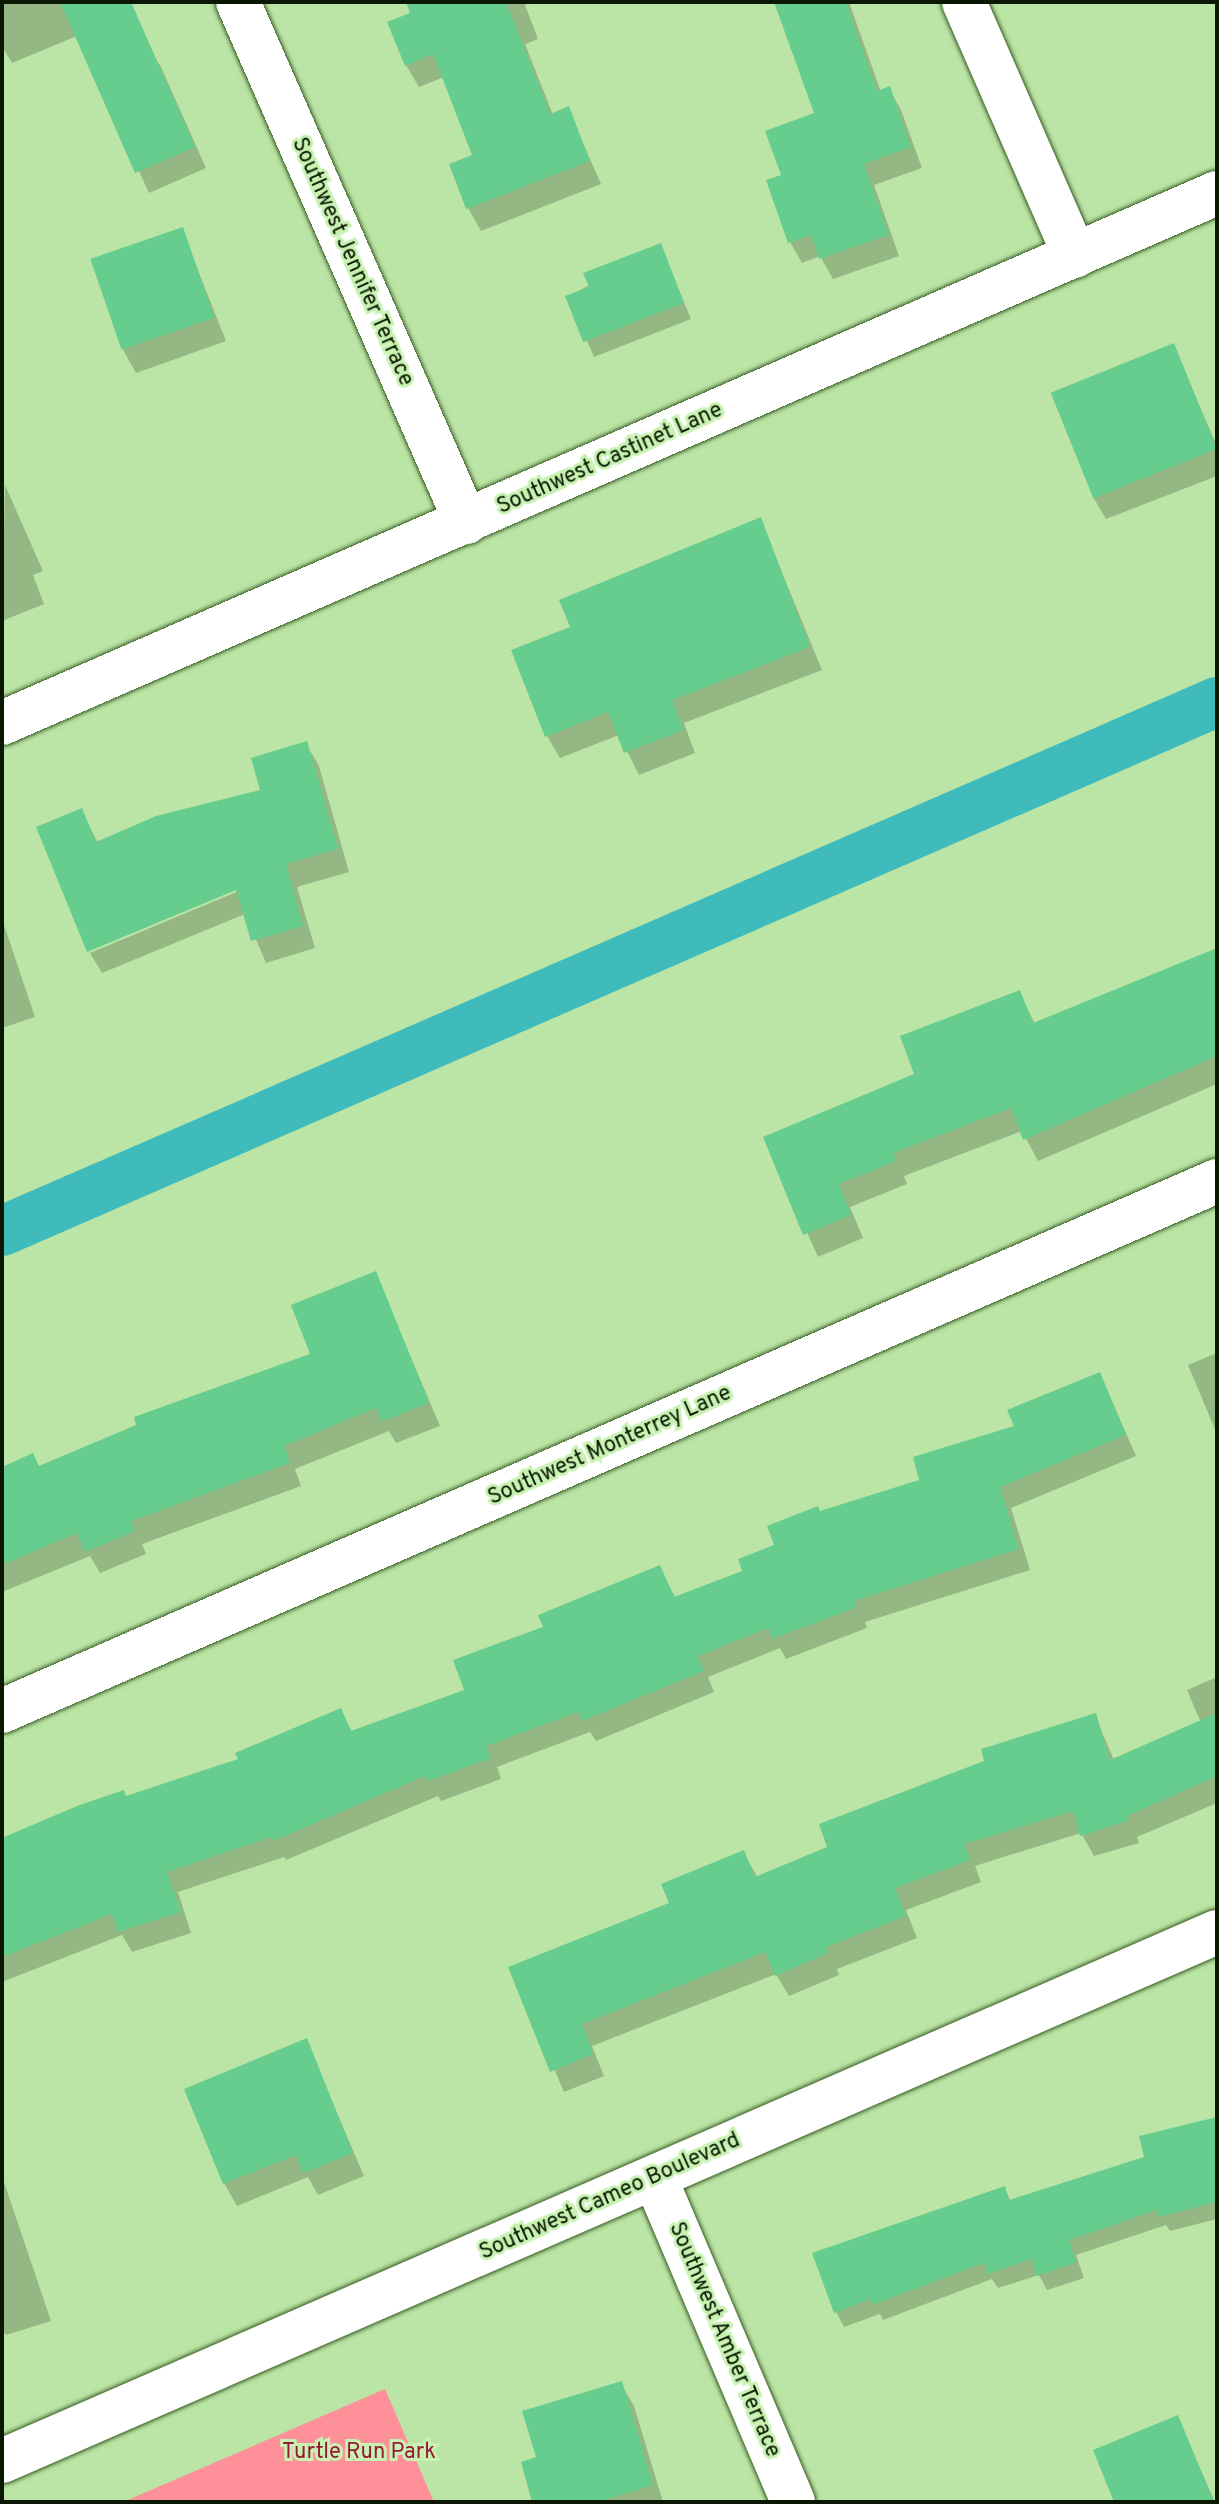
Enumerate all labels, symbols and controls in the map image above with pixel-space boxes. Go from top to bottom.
street label: Southwest Jennifer Terrace [285,133,419,391]
street label: Southwest Castinet Lane [493,397,727,521]
street label: Southwest Monterrey Lane [484,1380,736,1512]
street label: Southwest Cameo Boulevard [476,2128,744,2266]
street label: Southwest Amber Terrace [662,2218,786,2462]
park label: Turtle Run Park [282,2440,436,2466]

